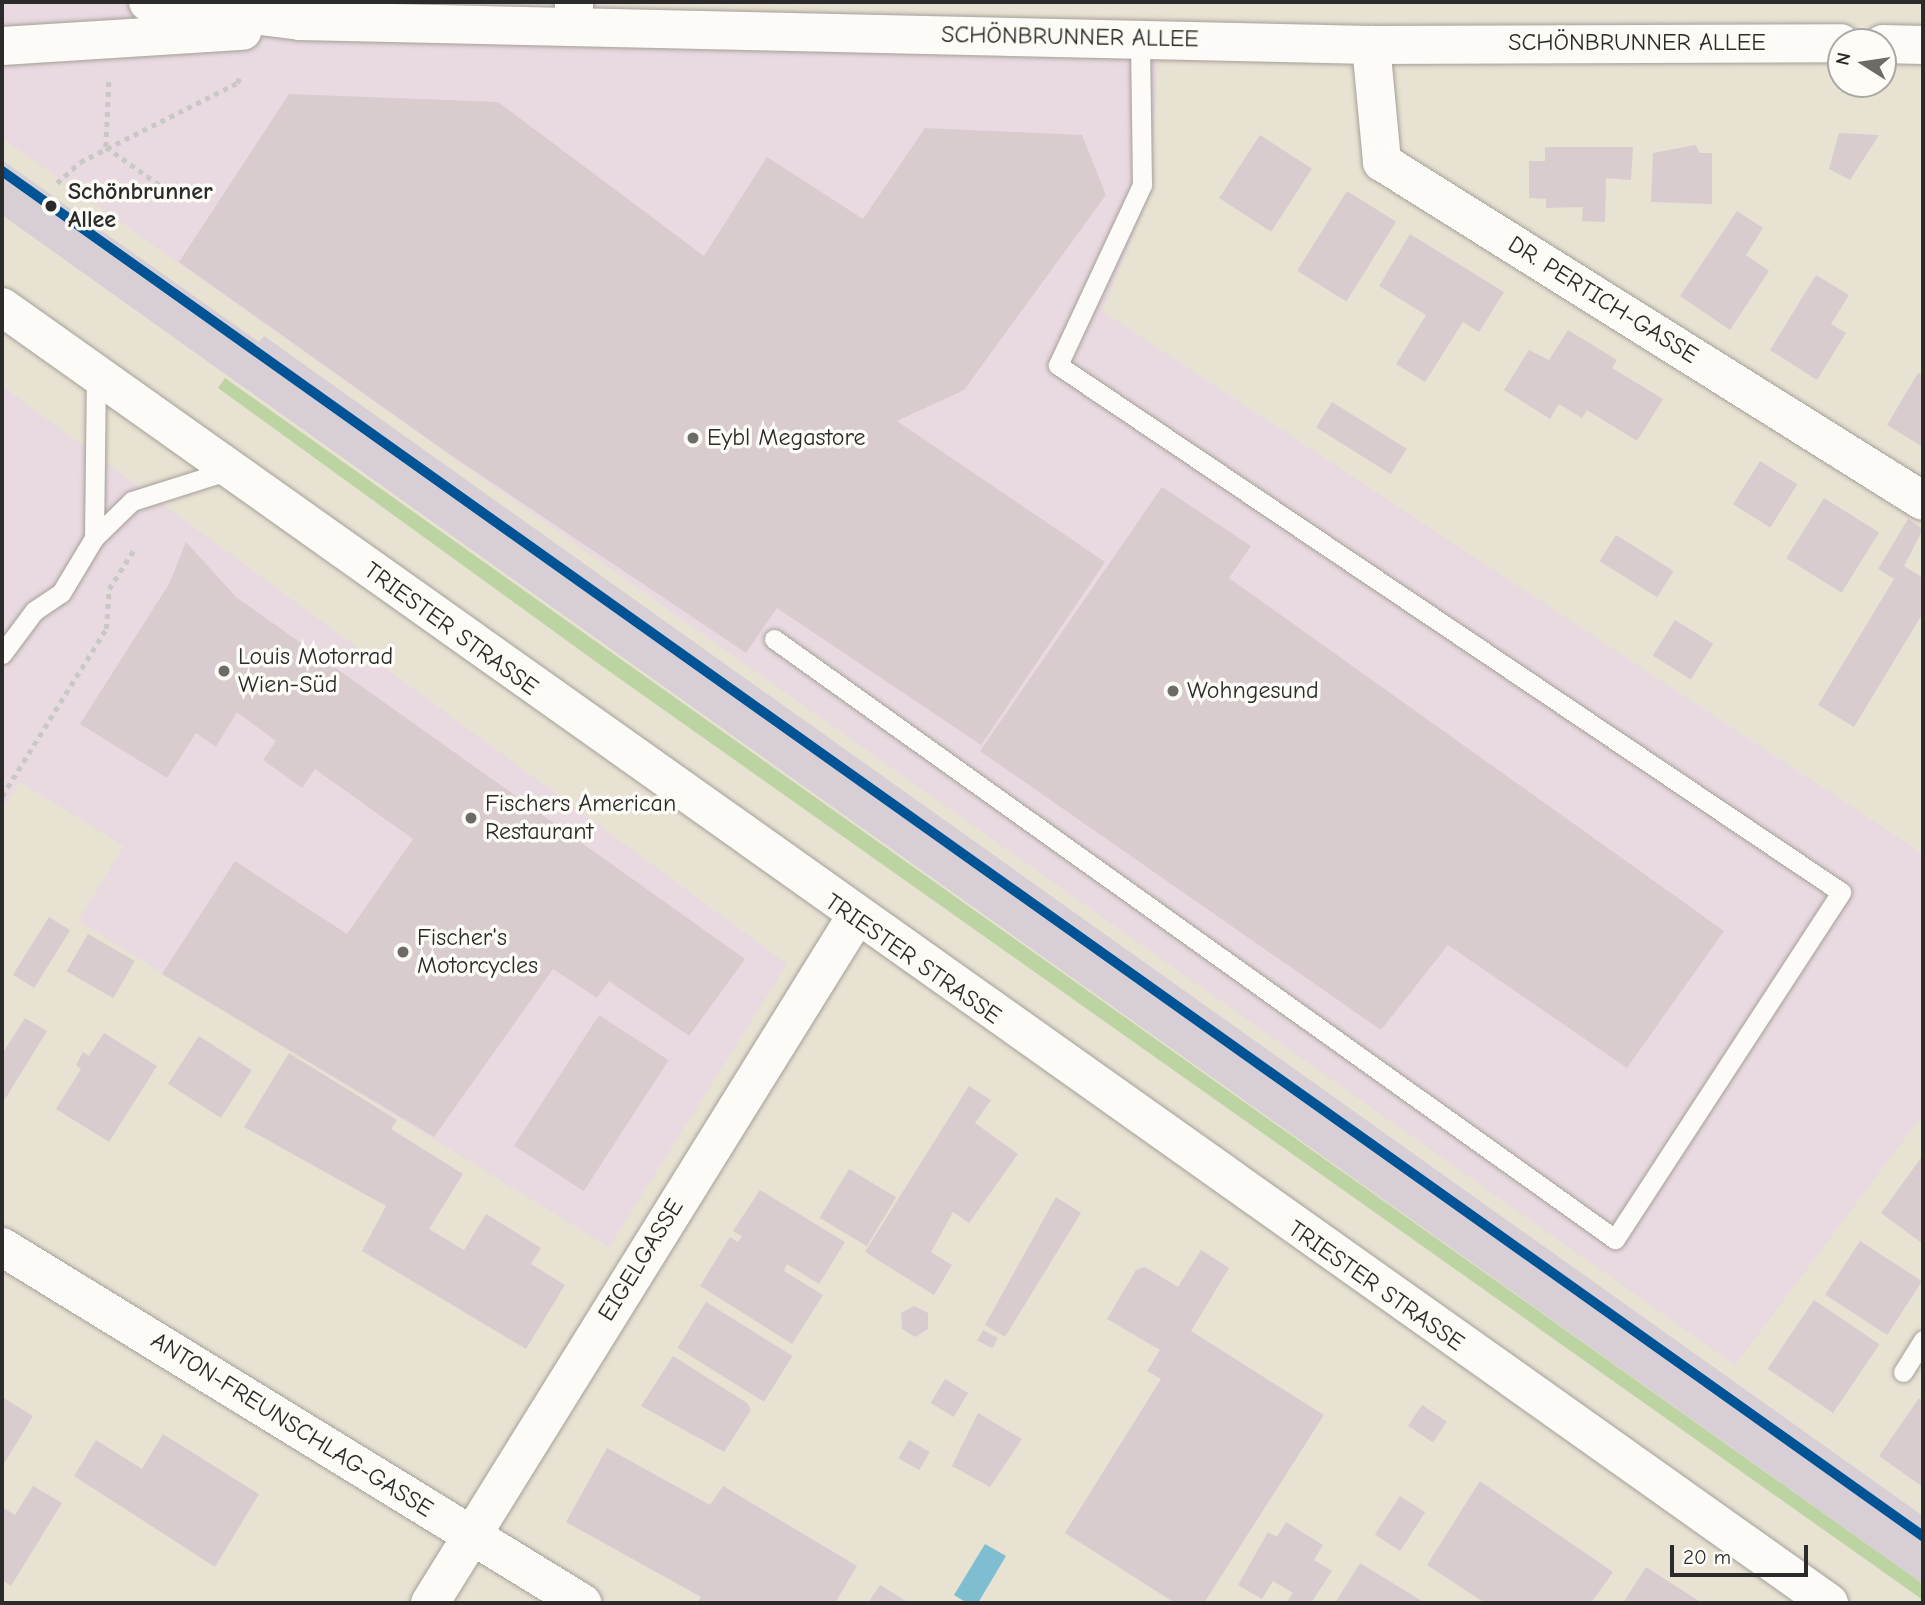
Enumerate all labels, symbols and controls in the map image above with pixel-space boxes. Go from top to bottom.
street label: SCHÖNBRUNNER ALLEE [941,20,1199,54]
north arrow [1827,28,1897,98]
street label: SCHÖNBRUNNER ALLEE [1508,29,1766,57]
text: N [1831,51,1855,67]
place label: Schönbrunner Allee [68,178,213,234]
marker: Schönbrunner Allee [40,195,62,217]
street label: DR. PERTICH-GASSE [1503,230,1703,370]
place label: Eybl Megastore [707,424,865,452]
marker: Eybl Megastore [685,430,701,446]
street label: TRIESTER STRASSE [358,556,544,702]
place label: Louis Motorrad Wien-Süd [238,643,393,699]
marker: Louis Motorrad Wien-Süd [216,663,232,679]
place label: Wohngesund [1187,677,1319,705]
marker: Wohngesund [1165,683,1181,699]
place label: Fischers American Restaurant [485,790,676,846]
marker: Fischers American Restaurant [463,810,479,826]
street label: TRIESTER STRASSE [819,887,1007,1031]
place label: Fischer's Motorcycles [417,924,538,980]
marker: Fischer's Motorcycles [395,944,411,960]
street label: EIGELGASSE [592,1194,690,1326]
street label: TRIESTER STRASSE [1282,1214,1470,1358]
street label: ANTON-FREUNSCHLAG-GASSE [146,1326,438,1524]
scale bar [1673,1532,1811,1576]
text: 20 m [1683,1545,1731,1569]

